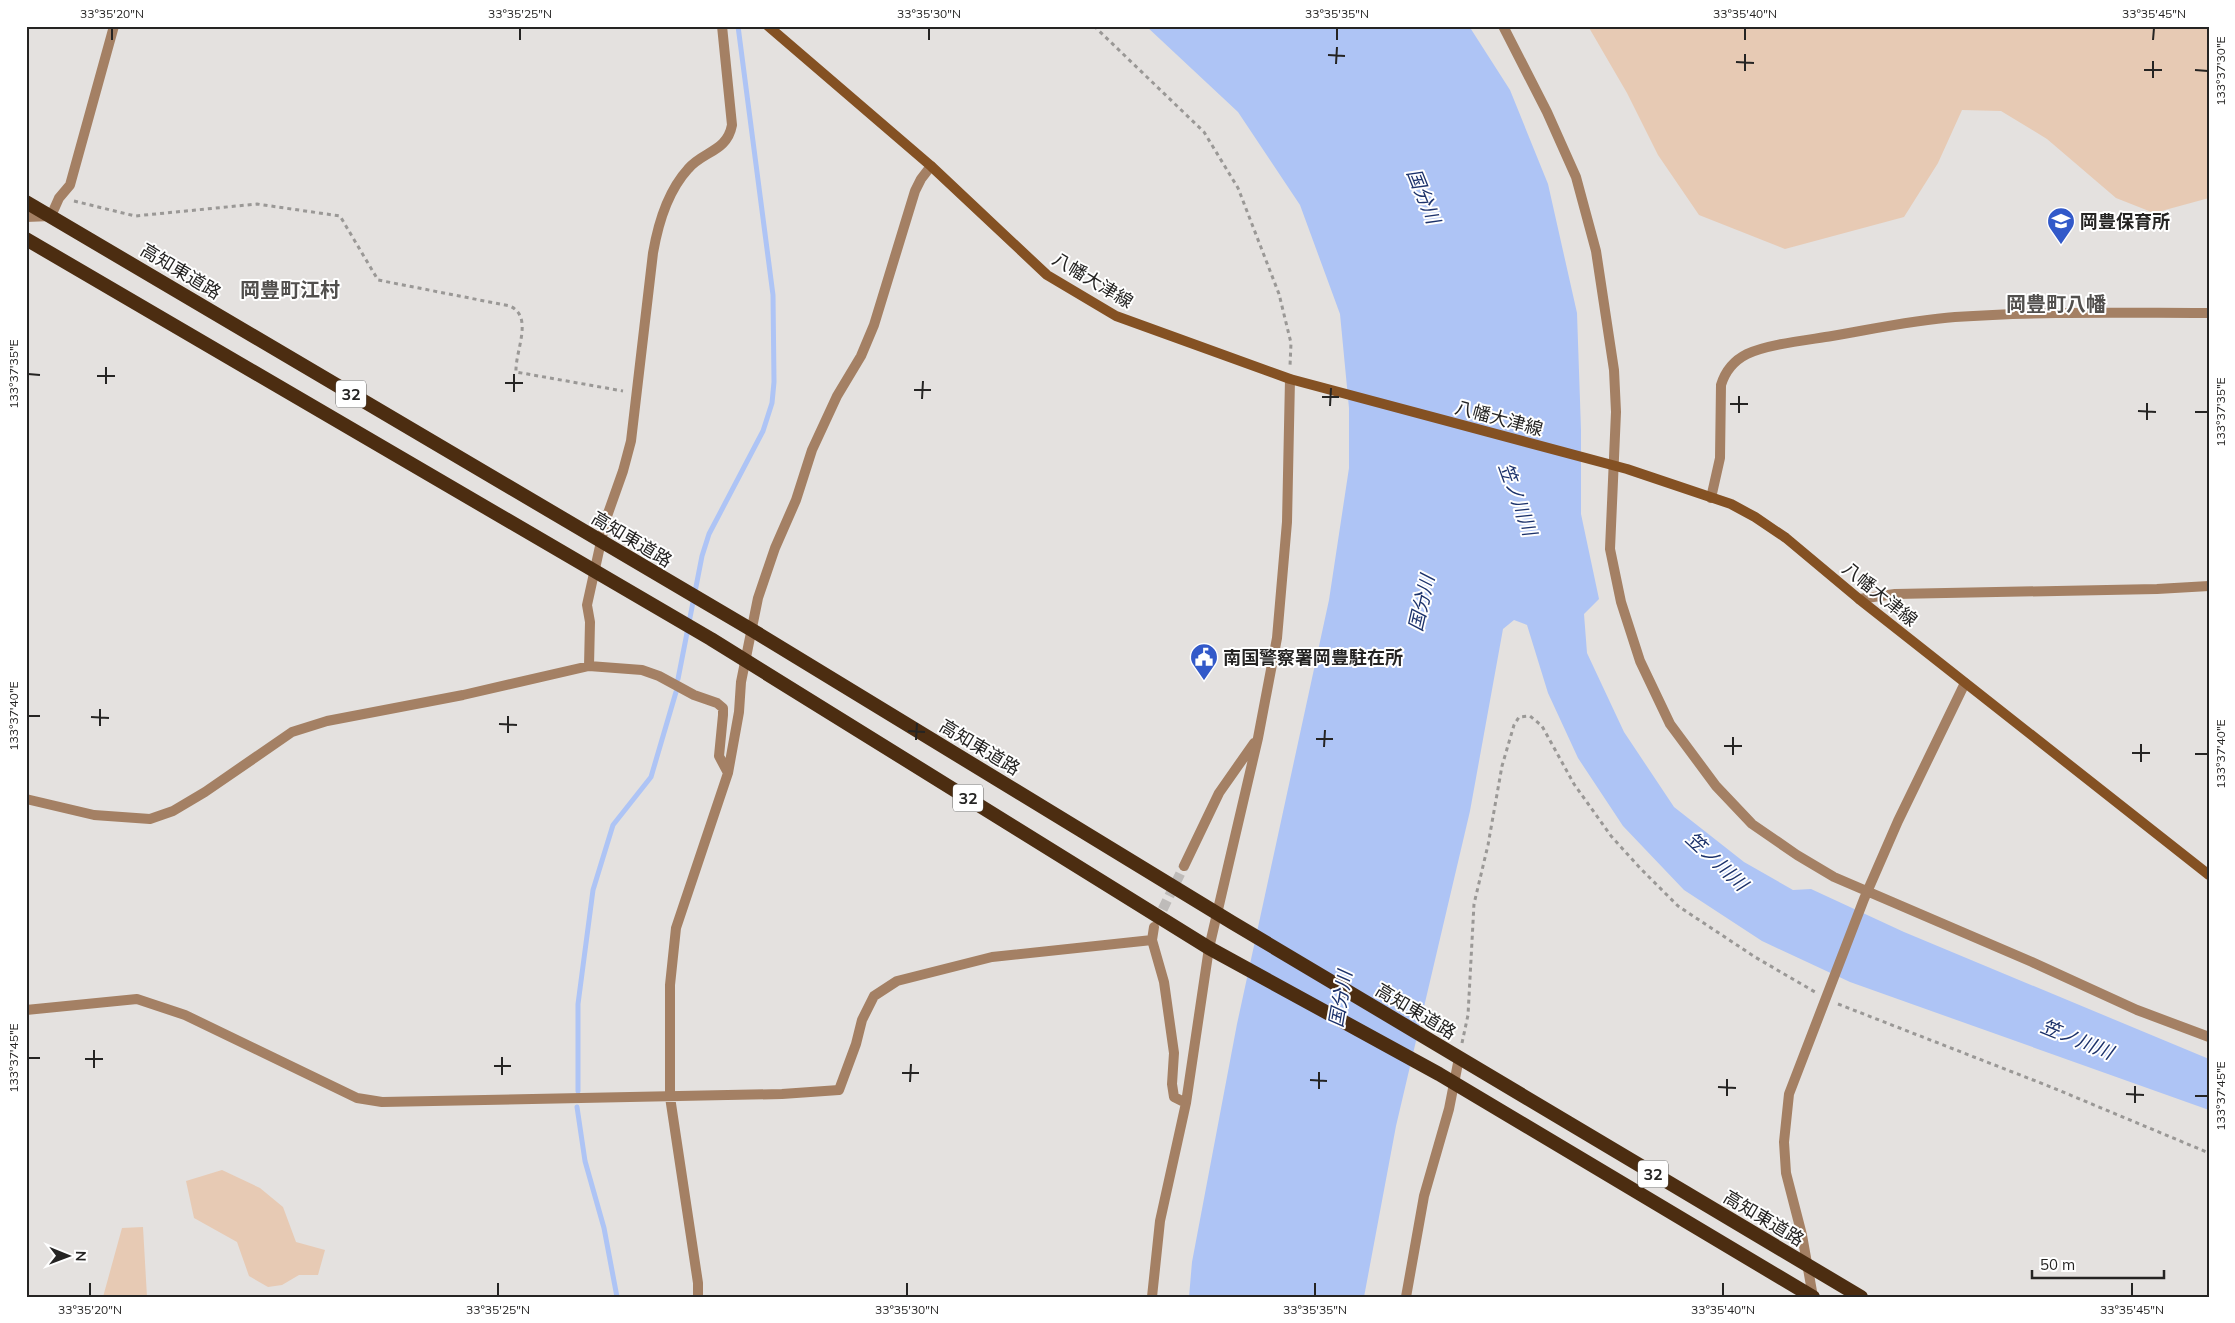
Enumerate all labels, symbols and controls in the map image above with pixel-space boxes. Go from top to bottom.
text: 33°35'20"N [80,6,144,21]
text: 33°35'25"N [488,6,552,21]
text: 33°35'30"N [897,6,961,21]
text: 33°35'35"N [1305,6,1369,21]
text: 33°35'40"N [1713,6,1777,21]
text: 33°35'45"N [2122,6,2186,21]
text: 133°37'30"E [2213,36,2228,106]
water label: 国分川 [1402,165,1447,229]
school or university icon: 岡豊保育所 [2046,206,2076,245]
place label: 岡豊保育所 [2080,210,2170,233]
street label: 高知東道路 [137,238,225,304]
street label: 八幡大津線 [1049,247,1137,313]
district label: 岡豊町江村 [240,277,340,302]
district label: 岡豊町八幡 [2006,291,2106,316]
text: 133°37'35"E [6,339,21,409]
text: 133°37'35"E [2213,377,2228,447]
road number: 32 [336,380,366,408]
street label: 八幡大津線 [1453,395,1545,441]
water label: 笠ノ川川 [1494,459,1543,541]
street label: 高知東道路 [588,506,676,572]
street label: 八幡大津線 [1838,557,1922,631]
water label: 国分川 [1403,571,1440,633]
public building icon: 南国警察署岡豊駐在所 [1189,642,1219,681]
place label: 南国警察署岡豊駐在所 [1223,646,1403,669]
text: 133°37'40"E [6,681,21,751]
street label: 高知東道路 [936,714,1024,780]
text: 133°37'40"E [2213,719,2228,789]
road number: 32 [953,784,983,811]
water label: 笠ノ川川 [1681,826,1754,897]
water label: 国分川 [1323,967,1357,1029]
street label: 高知東道路 [1372,978,1460,1044]
water label: 笠ノ川川 [2037,1014,2119,1065]
text: 133°37'45"E [6,1023,21,1093]
text: 133°37'45"E [2213,1061,2228,1131]
road number: 32 [1638,1160,1668,1188]
street label: 高知東道路 [1720,1185,1808,1251]
north arrow [42,1230,92,1280]
scale bar [2032,1248,2165,1280]
text: N [72,1251,90,1262]
text: 50 m [2040,1255,2075,1274]
text: 33°35'20"N [58,1302,122,1317]
text: 33°35'25"N [466,1302,530,1317]
text: 33°35'30"N [875,1302,939,1317]
text: 33°35'35"N [1283,1302,1347,1317]
text: 33°35'40"N [1691,1302,1755,1317]
text: 33°35'45"N [2100,1302,2164,1317]

